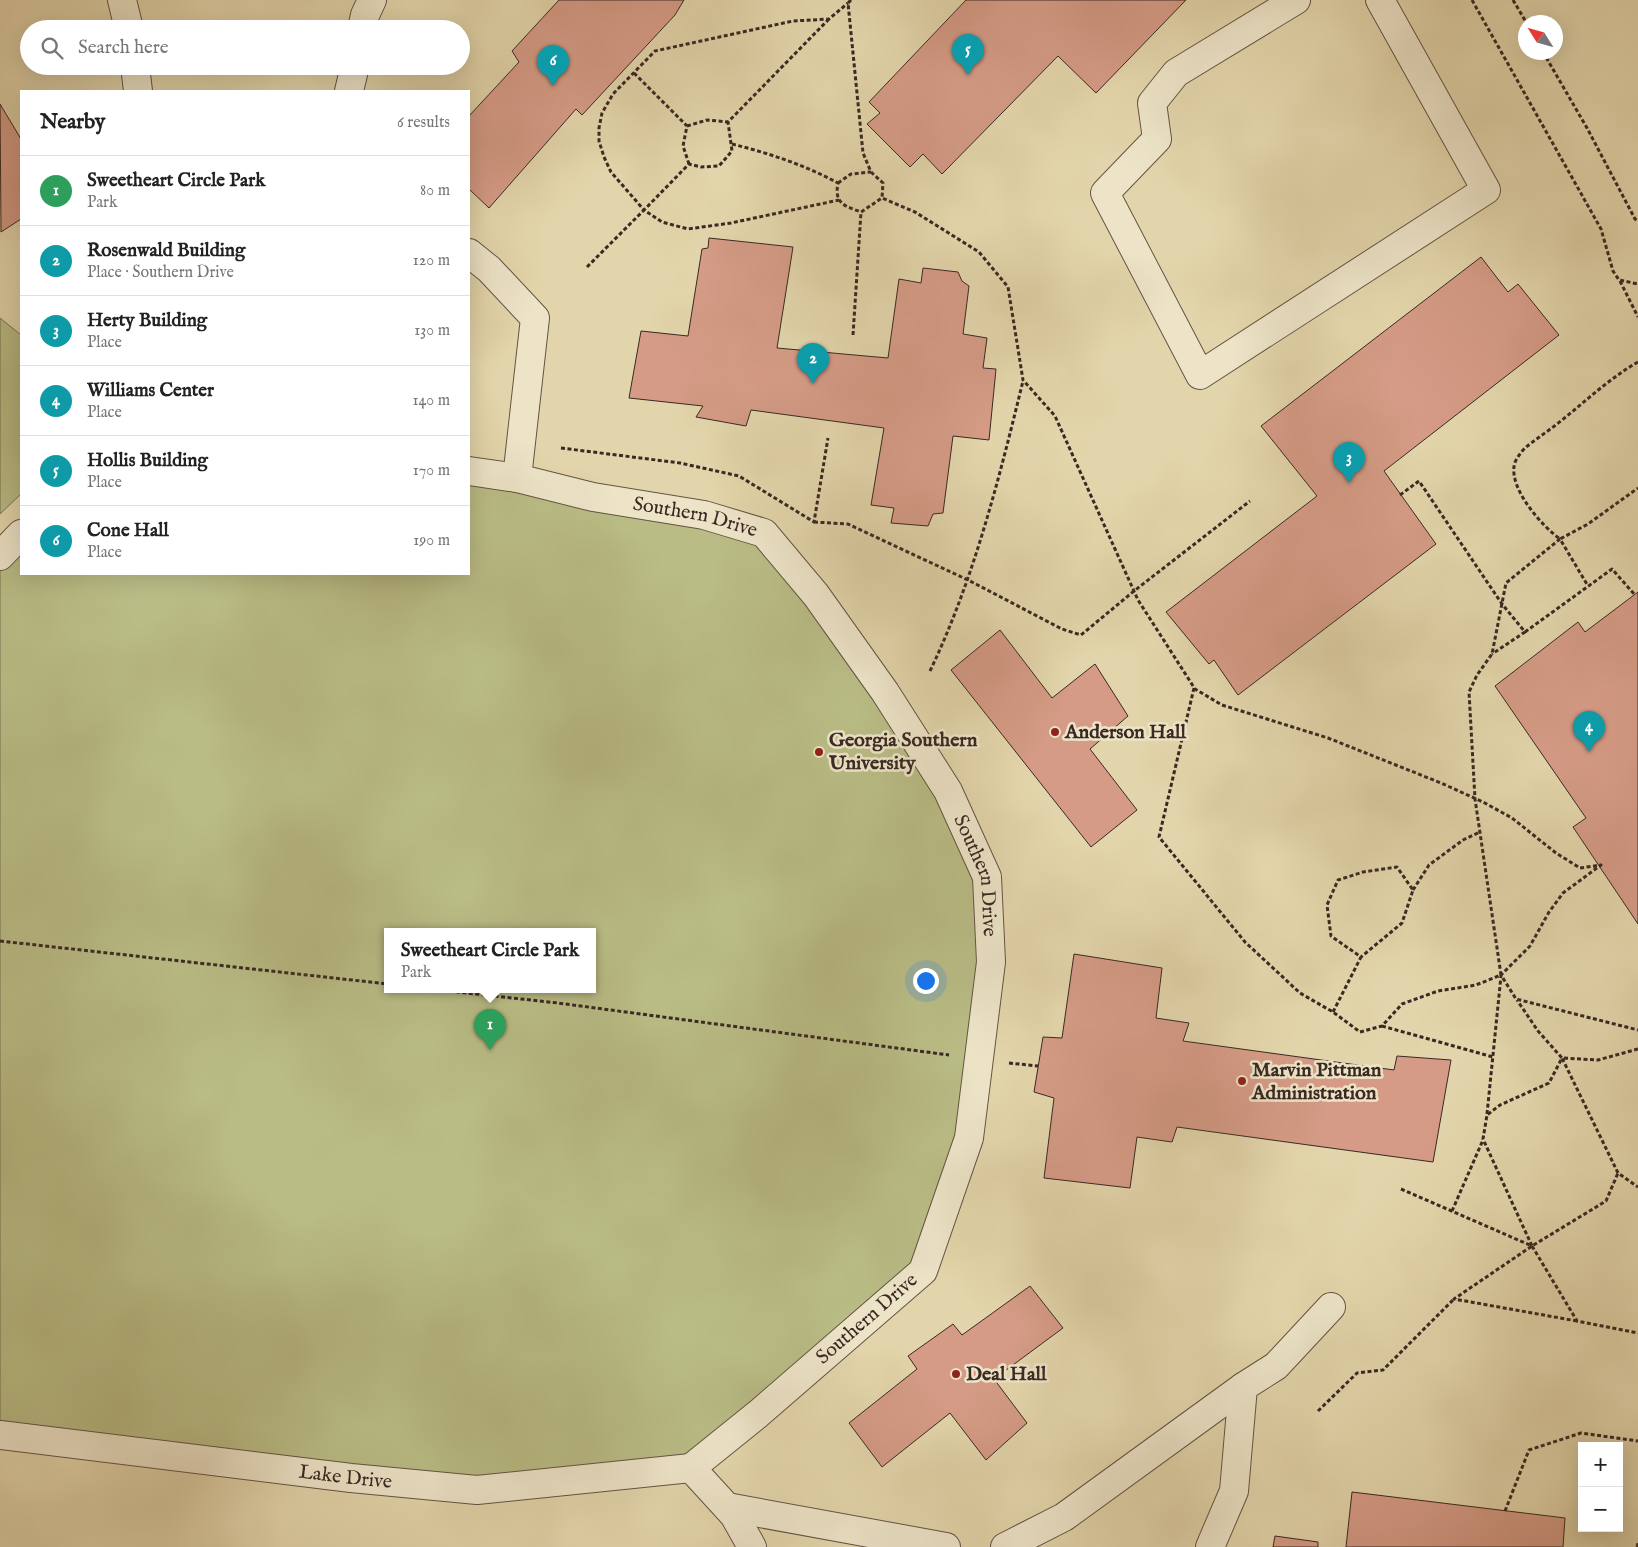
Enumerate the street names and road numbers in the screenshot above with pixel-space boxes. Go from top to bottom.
street label: Southern Drive [631,491,760,543]
street label: Southern Drive [948,811,1002,937]
street label: Southern Drive [811,1268,923,1370]
street label: Lake Drive [297,1459,393,1494]

